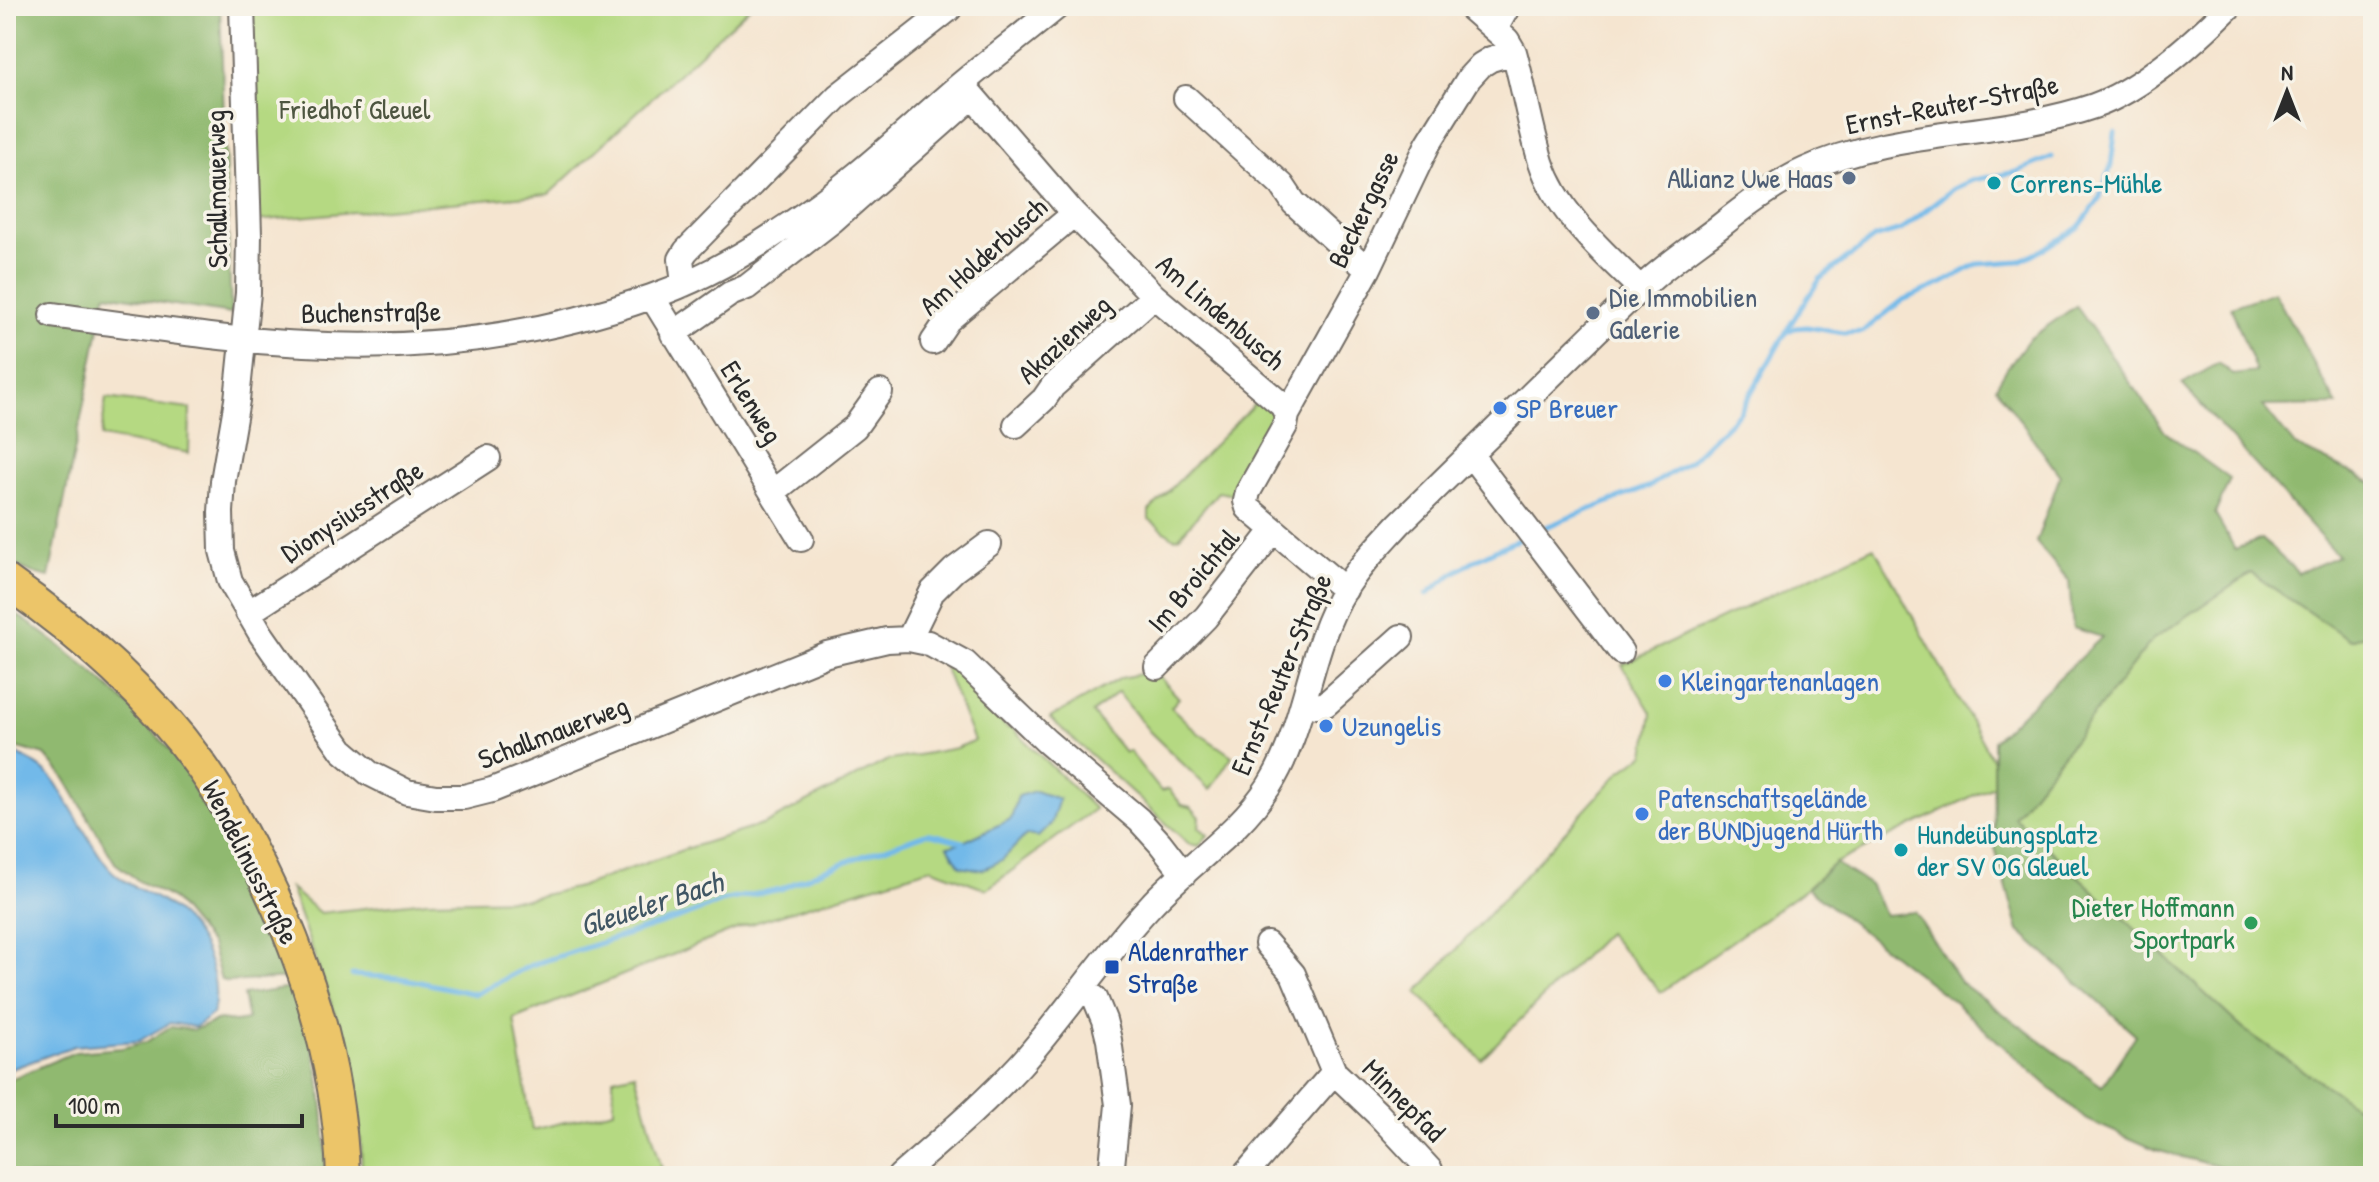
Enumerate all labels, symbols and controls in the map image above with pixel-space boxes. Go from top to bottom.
north arrow [2247,52,2327,132]
text: N [2281,57,2293,87]
street label: Ernst-Reuter-Straße [1843,65,2061,143]
park label: Friedhof Gleuel [279,90,431,128]
street label: Schallmauerweg [196,110,236,268]
street label: Beckergasse [1318,144,1408,274]
place label: Allianz Uwe Haas [1667,159,1833,197]
place label: Correns-Mühle [2010,164,2162,202]
marker: Allianz Uwe Haas [1840,169,1858,187]
marker: Correns-Mühle [1985,174,2003,192]
street label: Am Holderbusch [911,188,1055,324]
street label: Am Lindenbusch [1148,245,1294,379]
place label: Die Immobilien Galerie [1609,278,1757,348]
street label: Akazienweg [1009,286,1119,392]
street label: Buchenstraße [301,292,441,332]
marker: Die Immobilien Galerie [1584,304,1602,322]
street label: Erlenweg [712,353,792,451]
place label: SP Breuer [1516,389,1618,427]
marker: SP Breuer [1491,399,1509,417]
street label: Dionysiusstraße [274,451,430,571]
street label: Im Broichtal [1138,519,1248,640]
street label: Ernst-Reuter-Straße [1221,567,1341,781]
place label: Kleingartenanlagen [1681,662,1879,700]
marker: Kleingartenanlagen [1656,672,1674,690]
street label: Schallmauerweg [472,686,634,778]
place label: Uzungelis [1342,707,1441,745]
marker: Uzungelis [1317,717,1335,735]
street label: Wendelinusstraße [193,773,309,951]
place label: Patenschaftsgelände der BUNDjugend Hürth [1658,779,1883,849]
marker: Patenschaftsgelände der BUNDjugend Hürth [1633,805,1651,823]
place label: Hundeübungsplatz der SV OG Gleuel [1917,815,2098,885]
marker: Hundeübungsplatz der SV OG Gleuel [1892,841,1910,859]
water label: Gleueler Bach [575,860,730,945]
place label: Dieter Hoffmann Sportpark [2072,888,2235,958]
marker: Dieter Hoffmann Sportpark [2242,914,2260,932]
place label: Aldenrather Straße [1128,932,1249,1002]
marker: Aldenrather Straße [1103,958,1121,976]
street label: Minnepfad [1354,1050,1454,1150]
scale bar [56,1078,302,1128]
text: 100 m [68,1089,120,1121]

